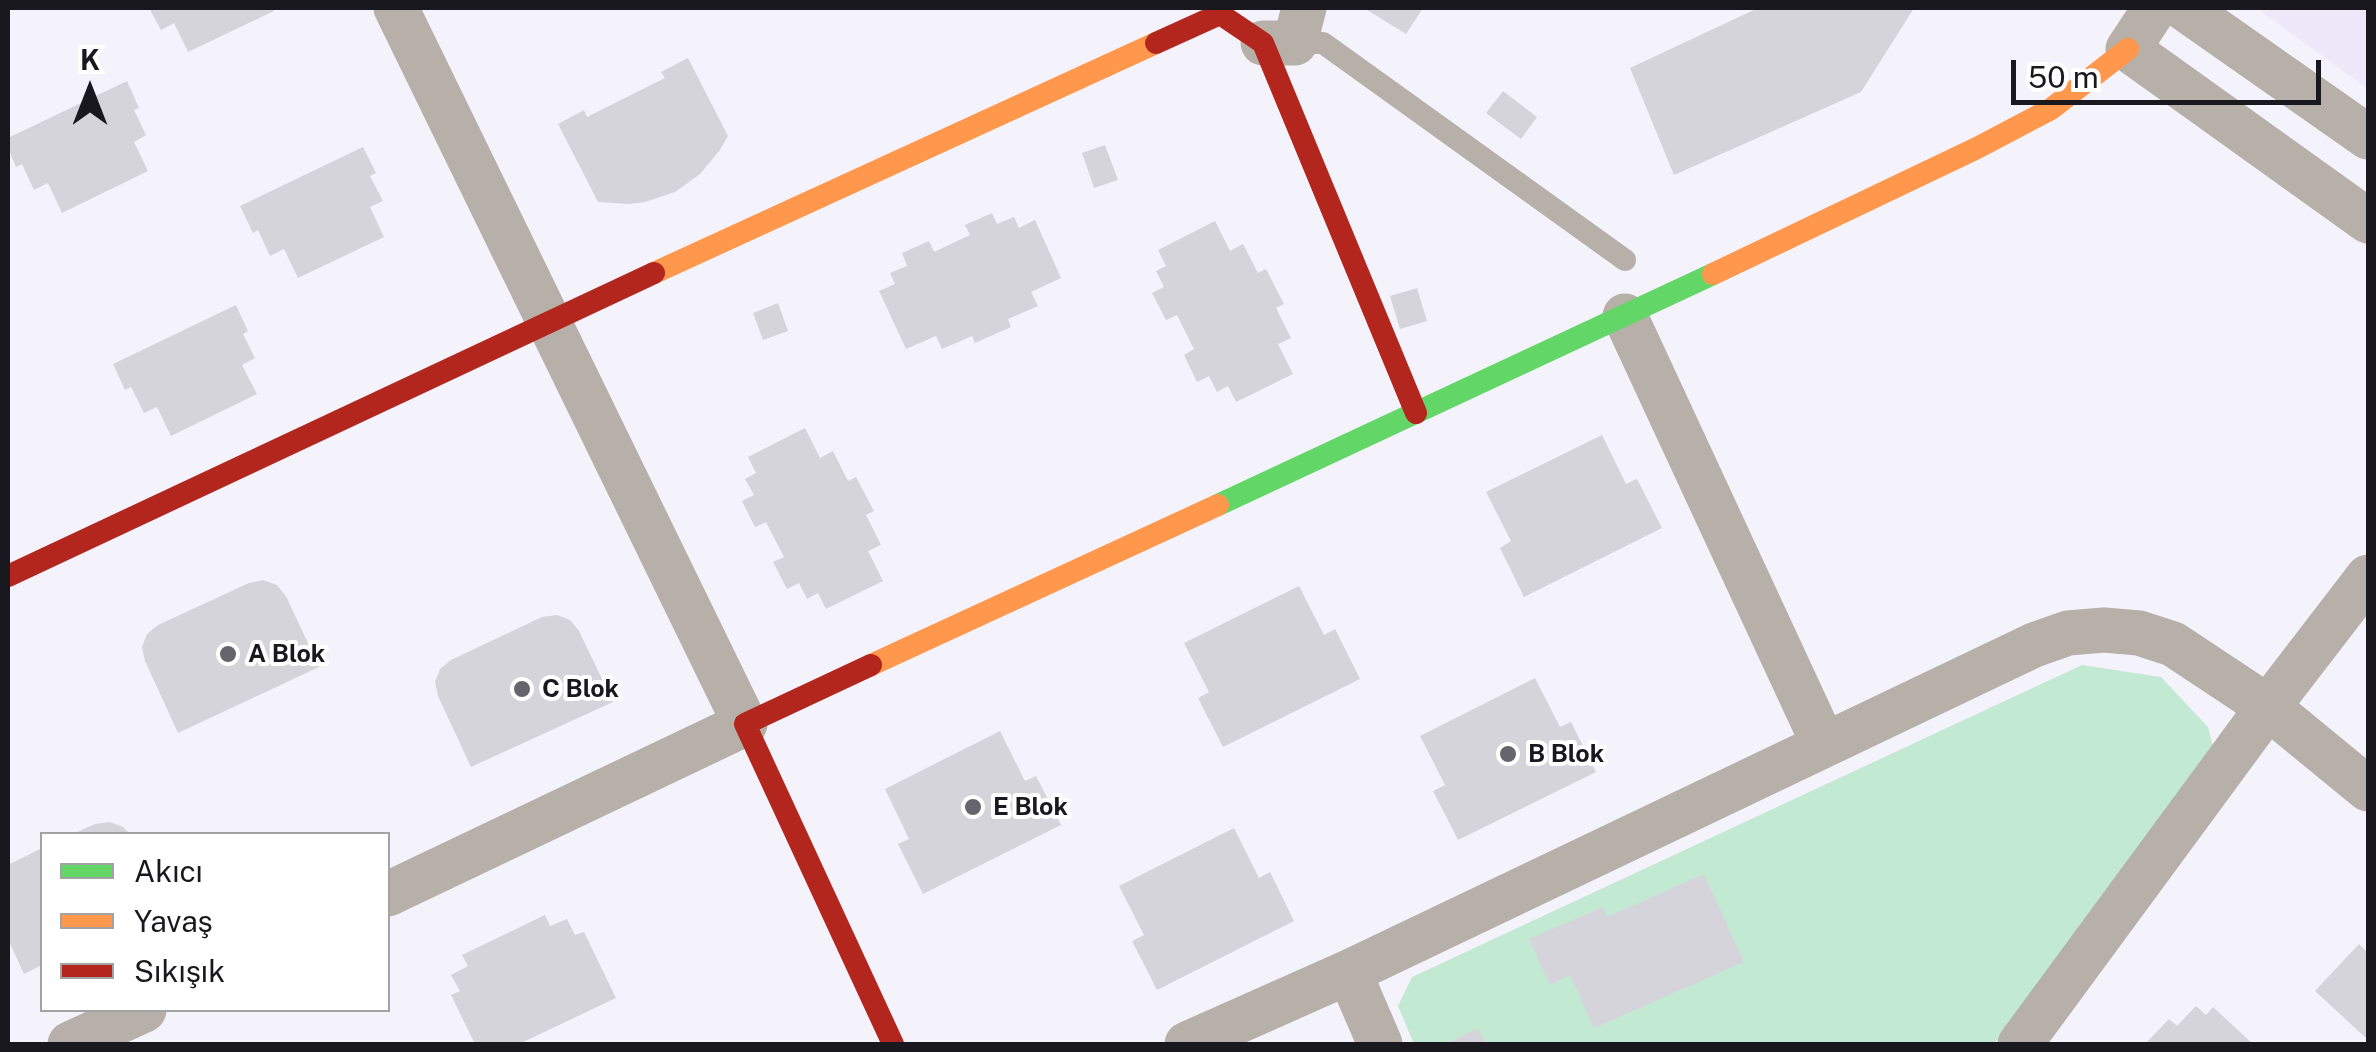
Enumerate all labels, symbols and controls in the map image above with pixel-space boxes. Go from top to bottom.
north arrow [40,40,140,140]
scale bar [2016,40,2326,102]
text: K [80,43,100,76]
text: 50 m [2028,59,2099,95]
place label: A Blok [248,639,325,669]
marker: A Blok [217,643,239,665]
place label: C Blok [542,674,619,704]
marker: C Blok [511,678,533,700]
place label: B Blok [1528,739,1604,769]
marker: B Blok [1497,743,1519,765]
place label: E Blok [993,792,1068,822]
marker: E Blok [962,796,984,818]
legend [40,832,390,1012]
text: Akıcı [134,853,203,889]
text: Yavaş [134,903,213,939]
text: Sıkışık [134,953,225,989]

